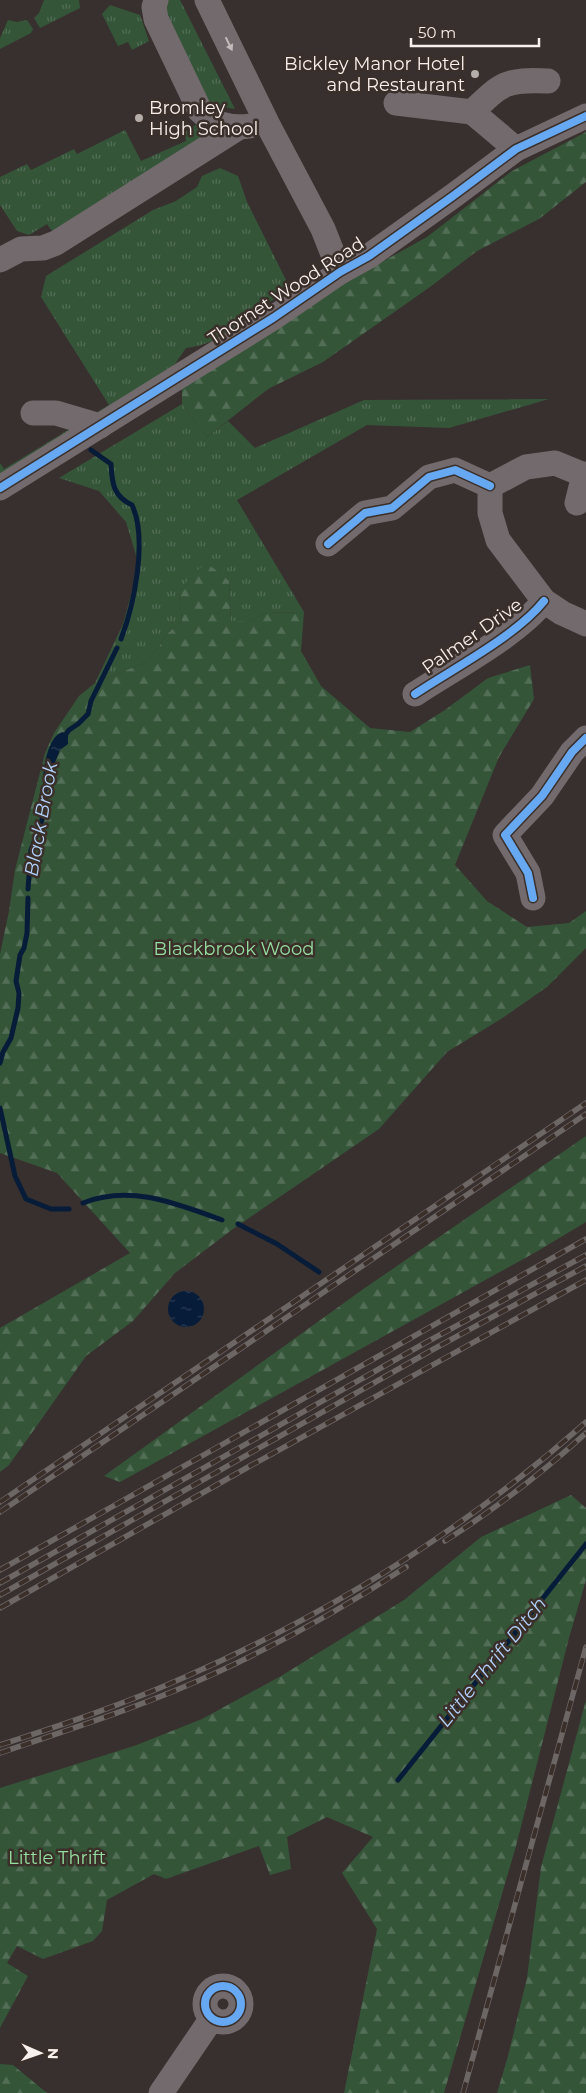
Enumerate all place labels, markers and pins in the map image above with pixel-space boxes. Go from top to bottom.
place label: Bickley Manor Hotel and Restaurant [284,53,465,96]
marker: Bickley Manor Hotel and Restaurant [469,68,481,80]
place label: Bromley High School [149,97,258,140]
marker: Bromley High School [133,112,145,124]

